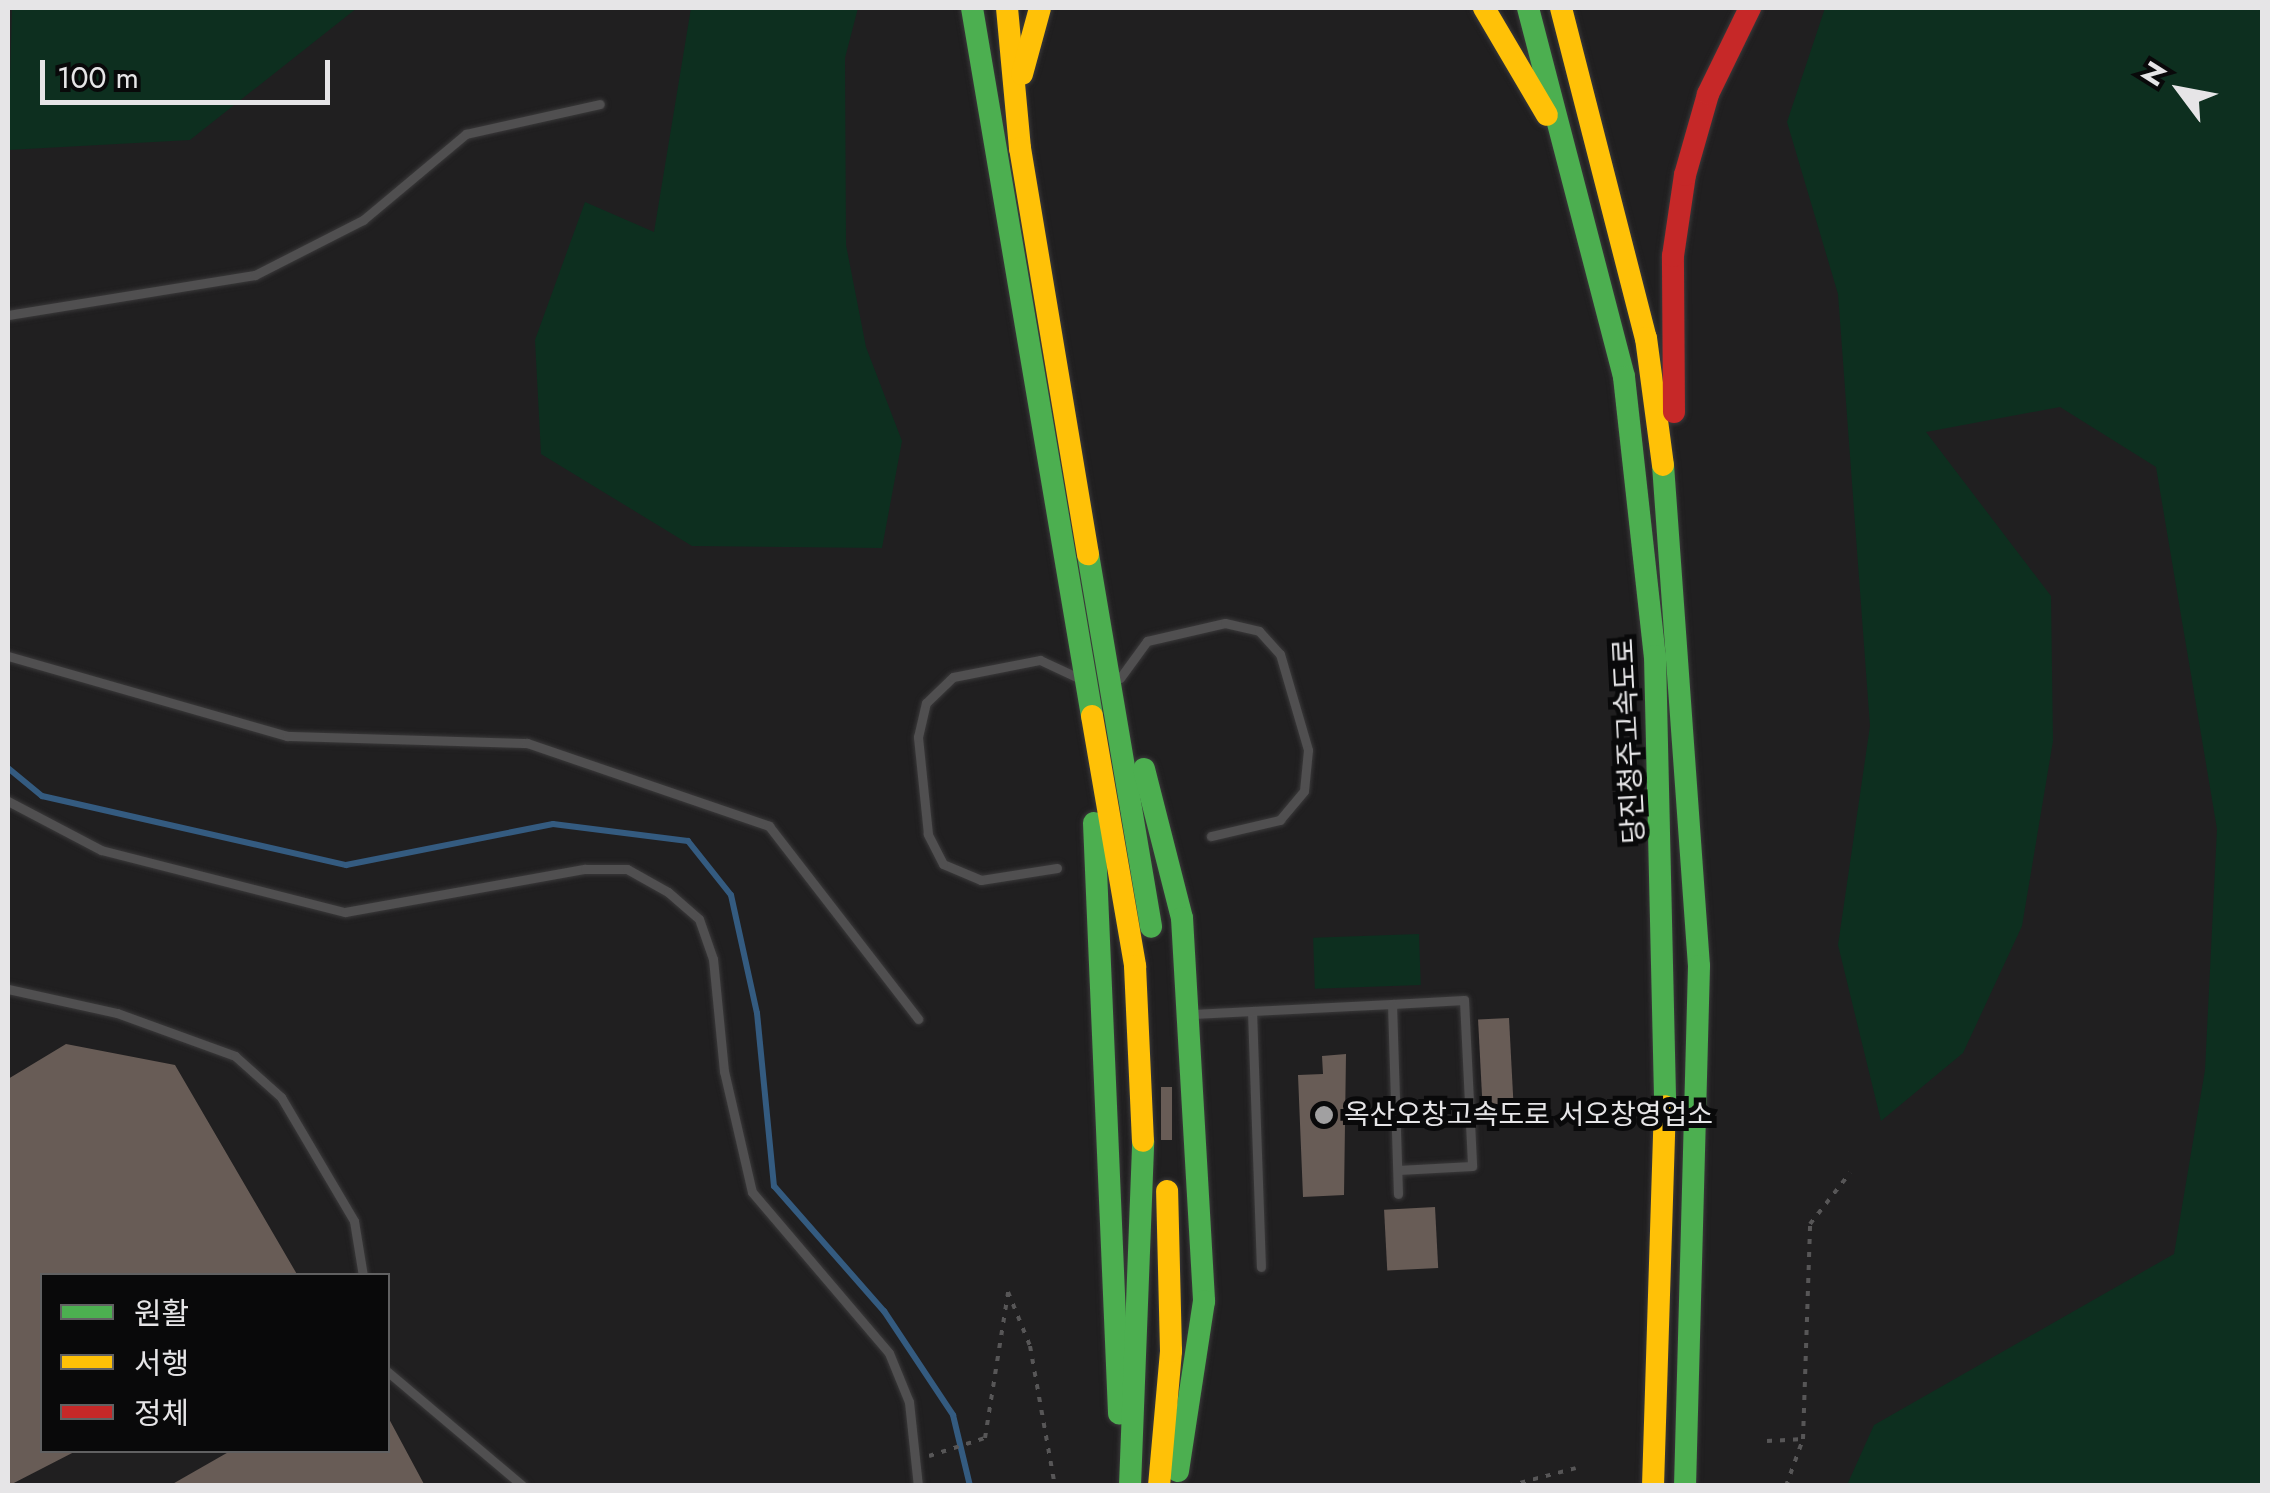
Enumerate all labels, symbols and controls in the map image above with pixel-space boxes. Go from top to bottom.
scale bar [45,40,335,102]
north arrow [2130,40,2230,140]
text: N [2131,54,2177,94]
text: 100 m [57,56,139,99]
street label: 당진청주고속도로 [1607,637,1651,845]
place label: 옥산오창고속도로 서오창영업소 [1344,1098,1713,1132]
marker: 옥산오창고속도로 서오창영업소 [1313,1104,1335,1126]
legend [40,1273,390,1453]
text: 원활 [134,1292,189,1335]
text: 서행 [134,1342,189,1385]
text: 정체 [134,1392,189,1435]

